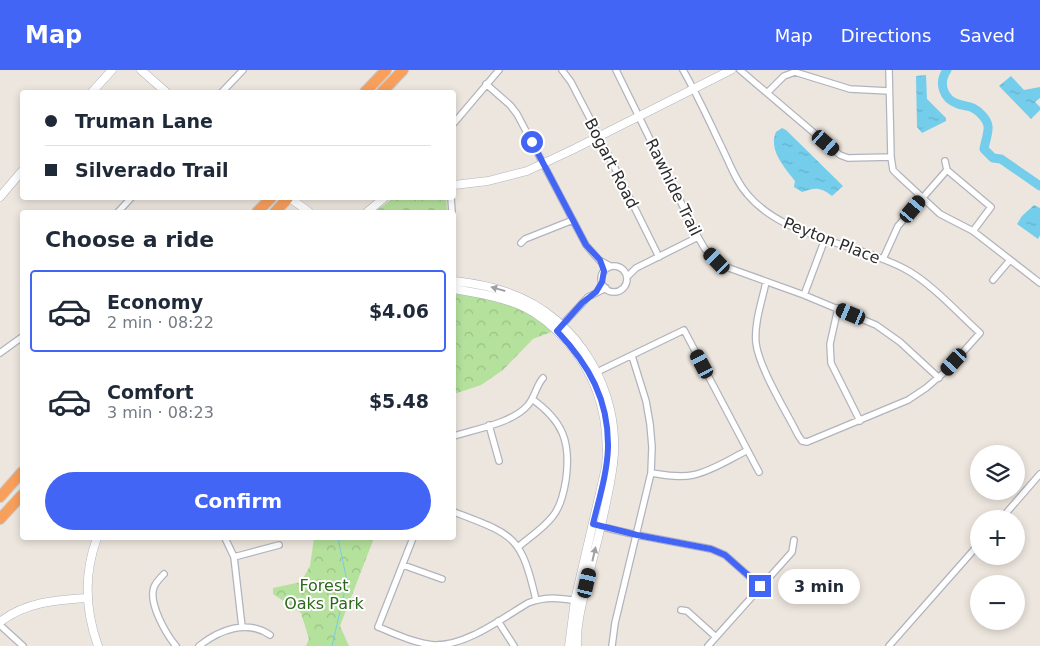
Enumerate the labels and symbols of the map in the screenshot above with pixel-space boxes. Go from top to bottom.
street label: Bogart Road [581,115,642,212]
car [809,127,842,159]
route start [521,131,543,153]
street label: Rawhide Trail [642,135,705,239]
car [897,193,928,225]
street label: Peyton Place [781,213,883,268]
car [701,245,732,277]
one-way arrow [490,285,505,293]
car [834,301,867,327]
car [938,346,969,378]
car [688,347,715,381]
one-way arrow [590,547,598,562]
car [576,567,597,599]
callout: 3 min [778,568,860,604]
route end [749,575,771,597]
park label: Forest Oaks Park [284,576,365,613]

